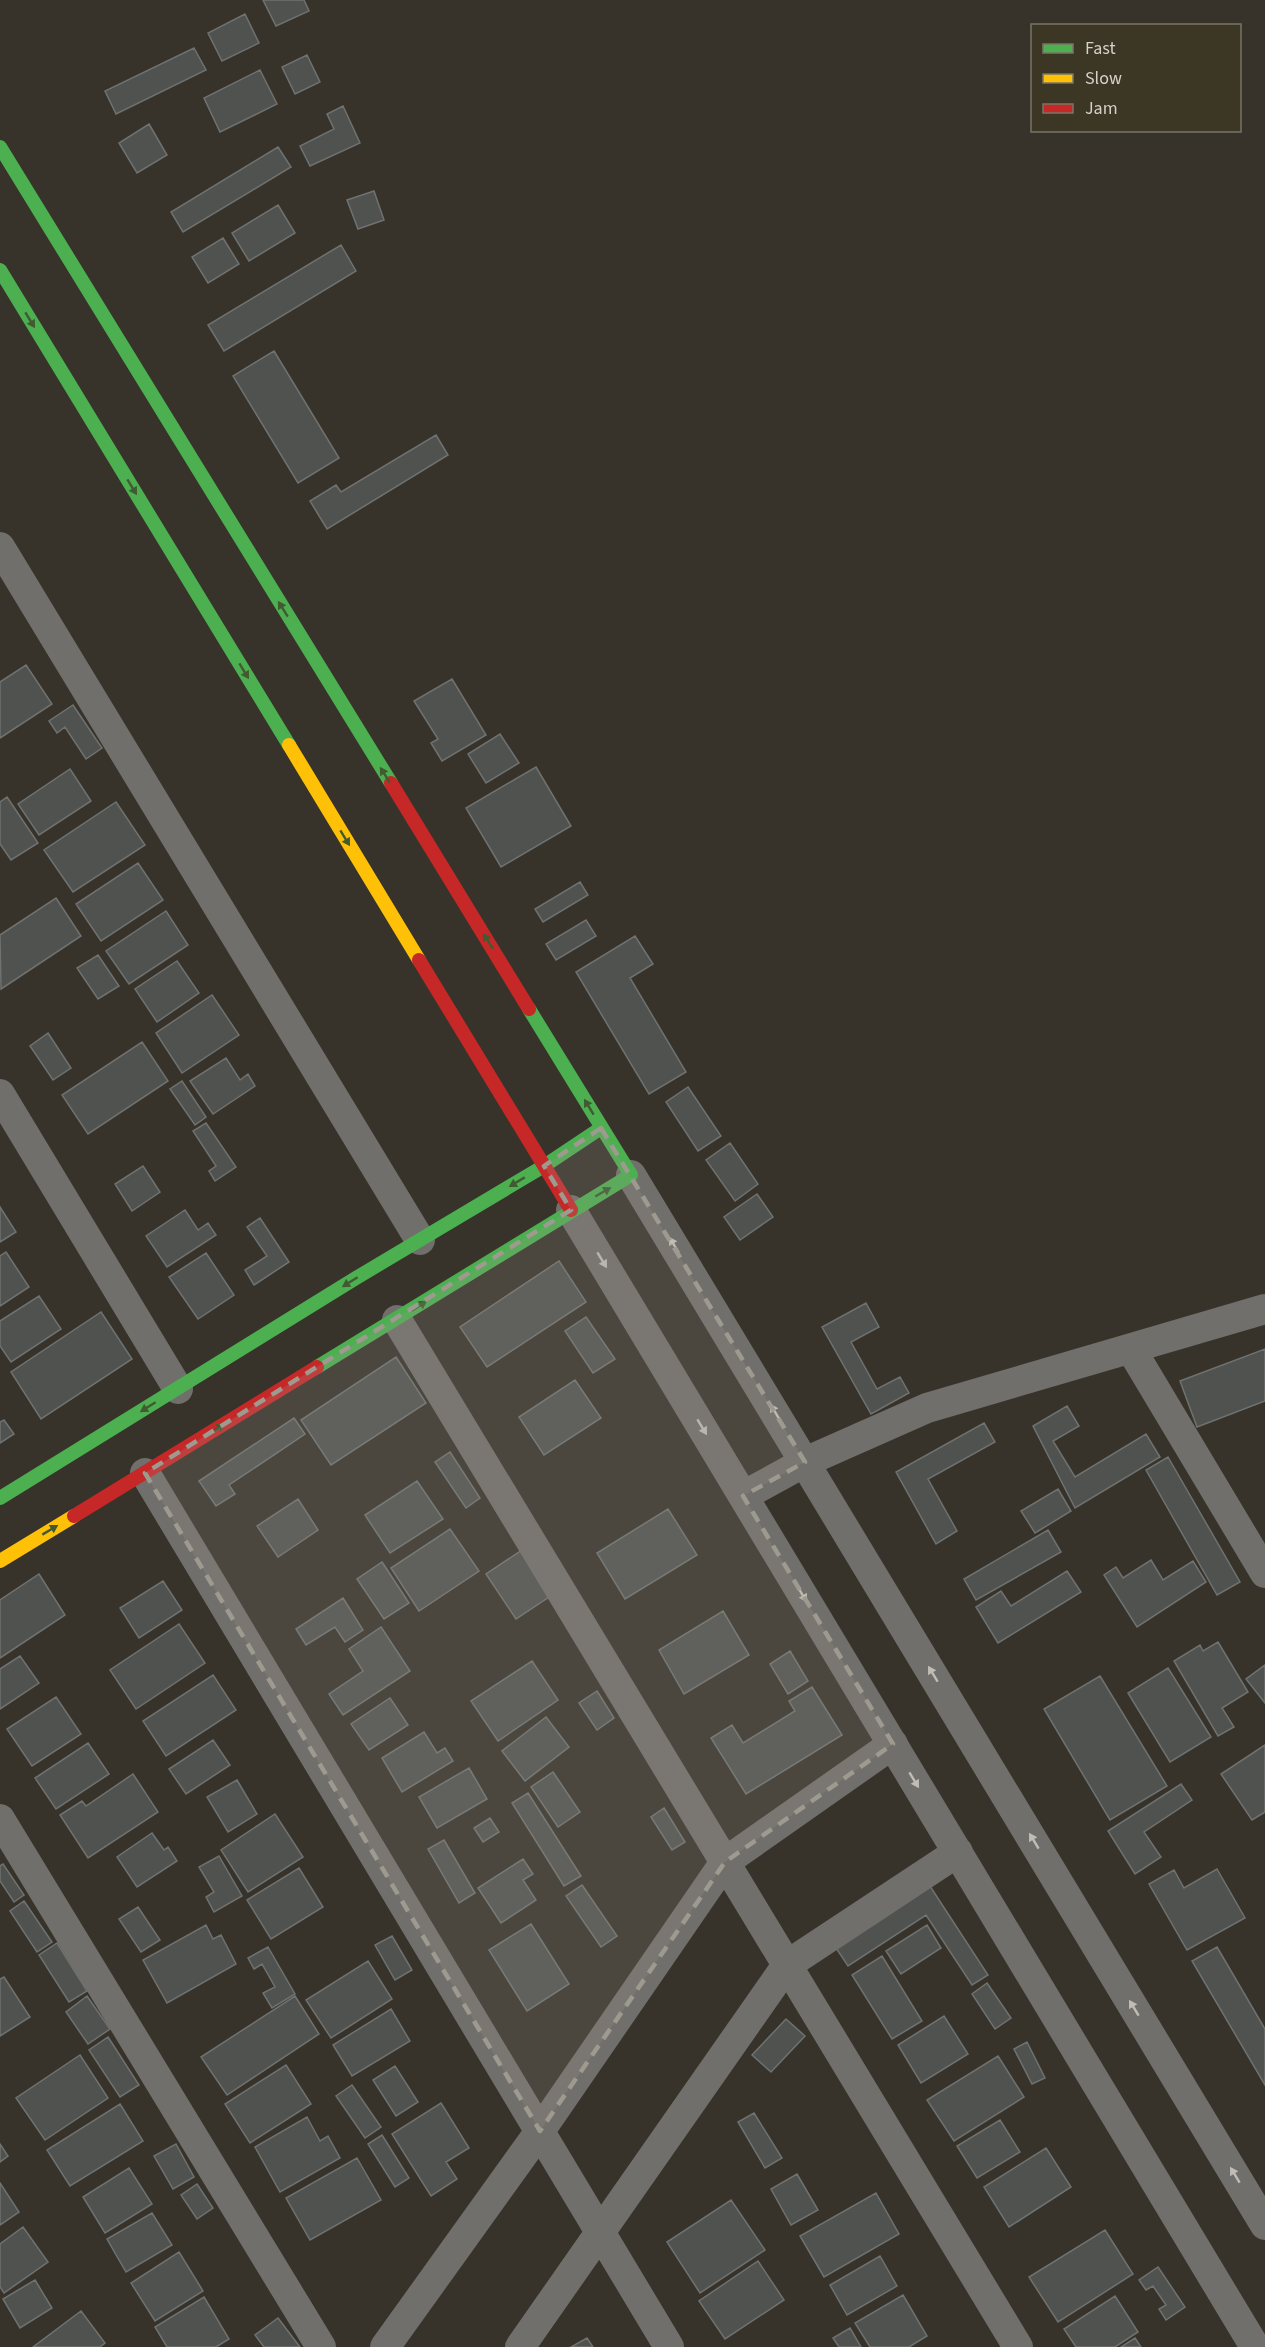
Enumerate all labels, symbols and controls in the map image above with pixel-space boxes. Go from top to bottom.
legend [1031,24,1241,132]
text: Fast [1085,36,1116,61]
text: Slow [1085,66,1122,91]
text: Jam [1085,96,1118,121]
one-way arrow [25,312,36,328]
one-way arrow [126,479,137,495]
one-way arrow [278,601,289,617]
one-way arrow [238,663,249,679]
one-way arrow [380,767,391,783]
one-way arrow [339,830,350,846]
one-way arrow [482,933,493,949]
one-way arrow [584,1099,595,1116]
one-way arrow [509,1176,525,1187]
one-way arrow [594,1187,611,1197]
one-way arrow [669,1237,680,1253]
one-way arrow [596,1252,607,1268]
one-way arrow [342,1277,358,1288]
one-way arrow [411,1301,427,1312]
one-way arrow [140,1402,156,1413]
one-way arrow [769,1404,780,1420]
one-way arrow [697,1419,707,1436]
one-way arrow [209,1424,225,1435]
one-way arrow [42,1525,58,1536]
one-way arrow [797,1586,808,1602]
one-way arrow [927,1666,938,1682]
one-way arrow [908,1772,919,1788]
one-way arrow [1028,1833,1039,1849]
one-way arrow [1129,2000,1140,2016]
one-way arrow [1229,2167,1240,2183]

